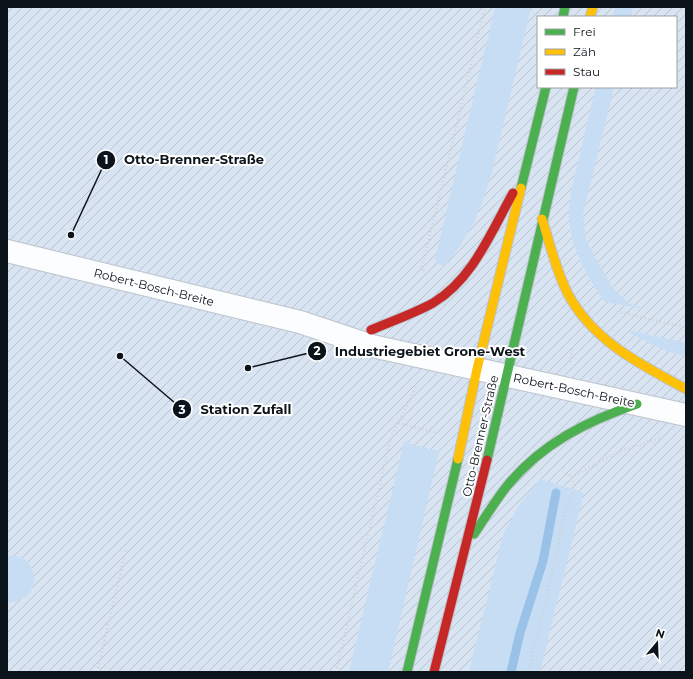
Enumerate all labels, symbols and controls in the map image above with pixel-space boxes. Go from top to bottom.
legend [537,16,677,88]
text: Frei [573,24,596,39]
text: Zäh [573,44,596,59]
text: Stau [573,64,600,79]
callout: Otto-Brenner-Straße [96,147,272,172]
text: Otto-Brenner-Straße [124,151,264,167]
text: 1 [104,152,108,167]
street label: Robert-Bosch-Breite [92,265,216,309]
callout: Industriegebiet Grone-West [307,339,533,364]
text: 2 [313,343,321,358]
text: Industriegebiet Grone-West [335,343,526,359]
street label: Robert-Bosch-Breite [512,370,636,410]
street label: Otto-Brenner-Straße [459,374,501,498]
callout: Station Zufall [172,397,299,422]
text: Station Zufall [201,401,291,417]
text: 3 [177,402,186,417]
north arrow [637,623,677,663]
text: N [654,625,667,642]

